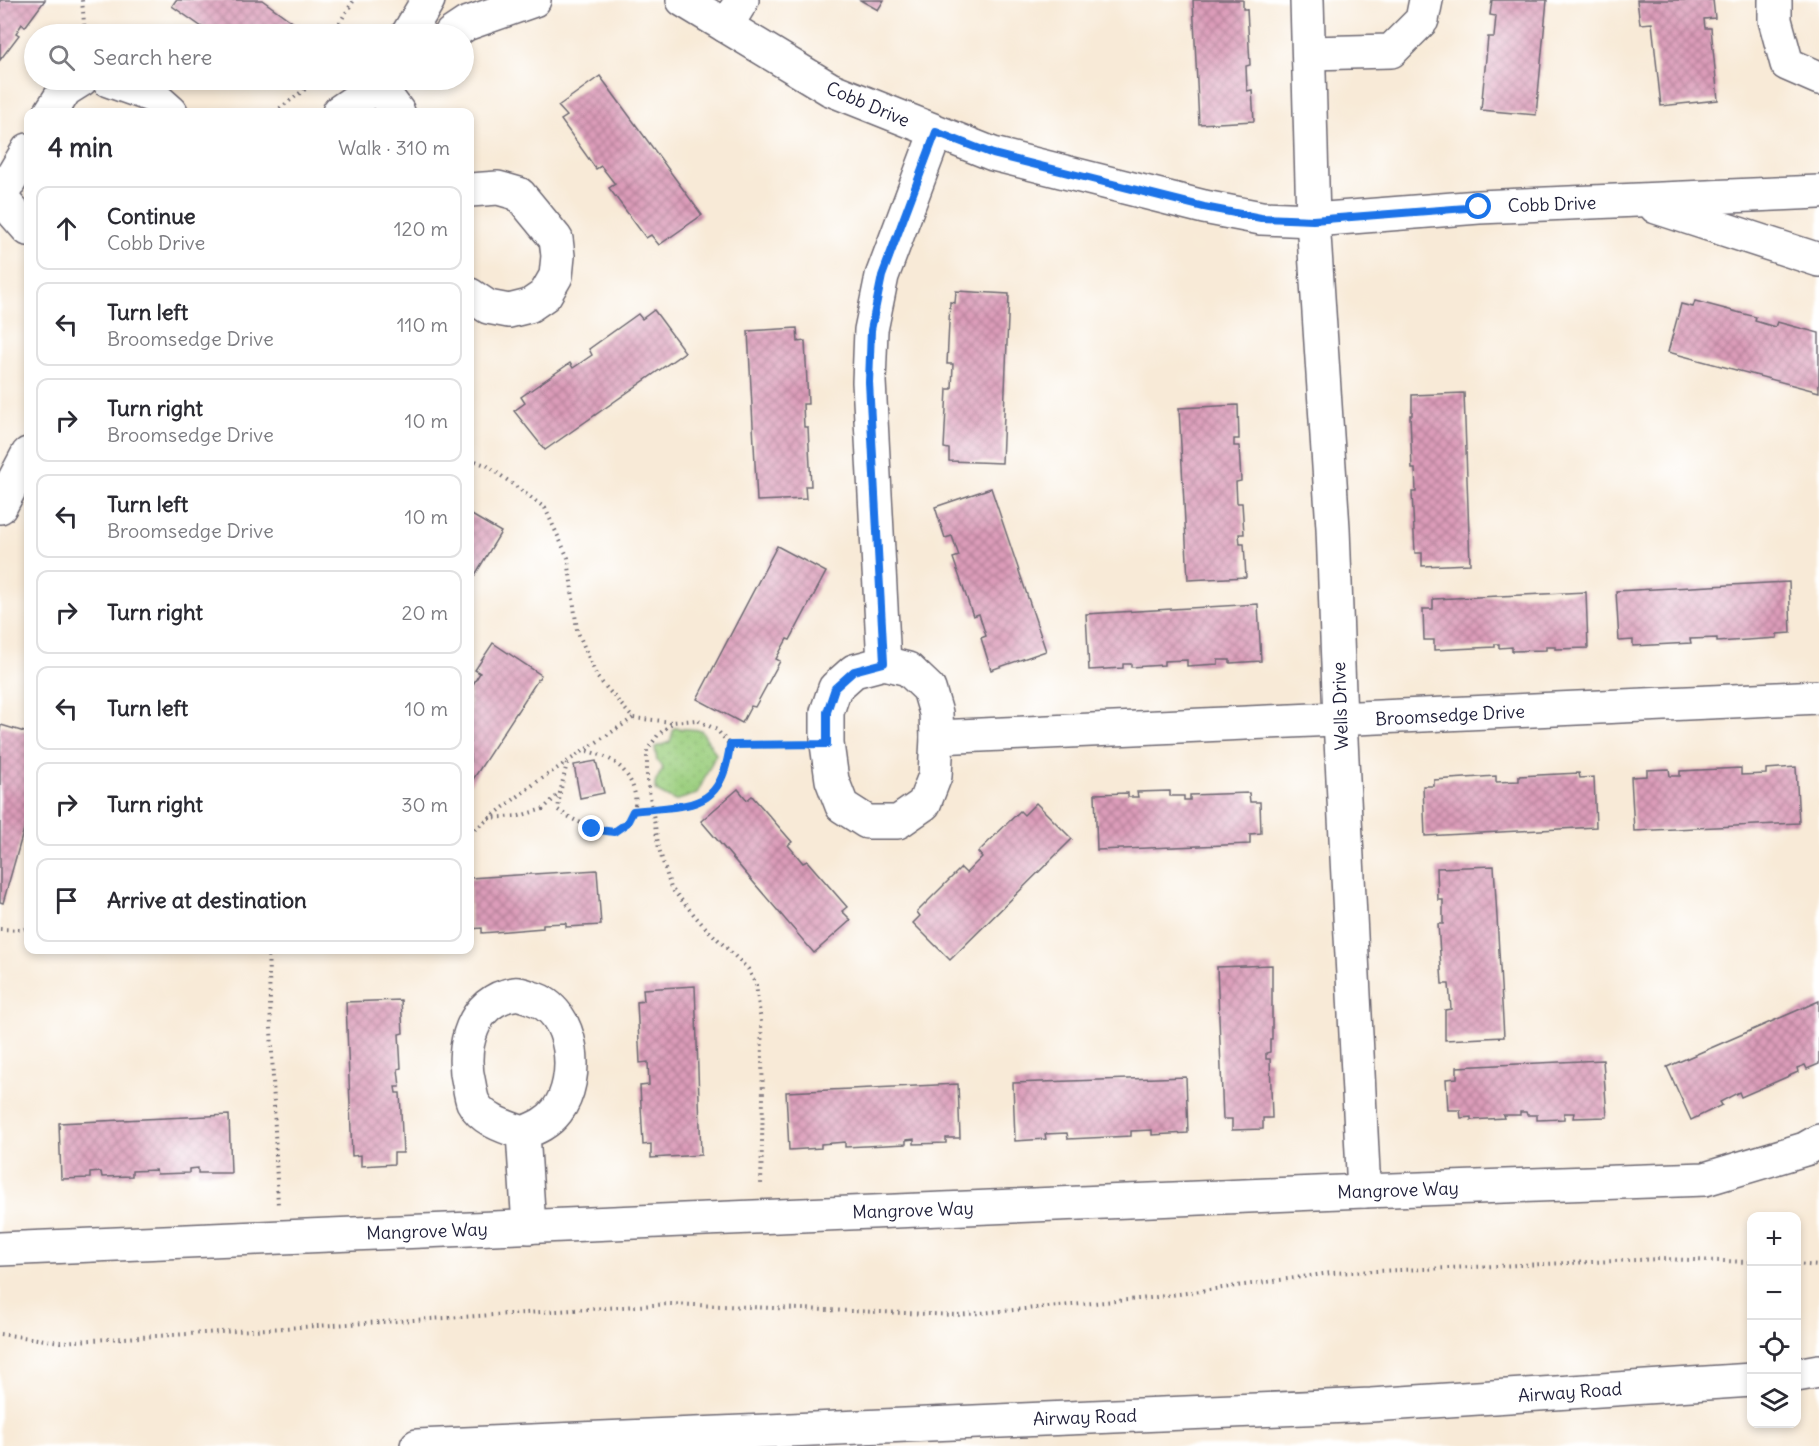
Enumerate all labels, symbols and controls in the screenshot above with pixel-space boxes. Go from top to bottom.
search box [24,24,474,90]
icon: search [45,41,78,74]
text: Search here [93,43,212,71]
street label: Cobb Drive [823,76,913,132]
text: 4 min [48,131,113,164]
text: Walk · 310 m [338,135,450,160]
street label: Cobb Drive [1507,191,1597,217]
route start [1465,193,1491,219]
text: Continue [107,202,196,230]
icon: ahead [50,212,83,245]
text: 120 m [394,216,448,241]
text: Cobb Drive [107,230,205,255]
text: Turn left [107,298,188,326]
icon: left [50,308,83,341]
text: 110 m [397,312,448,337]
text: Broomsedge Drive [107,326,274,351]
text: Turn right [107,394,203,422]
icon: right [50,404,83,437]
text: 10 m [405,408,448,433]
text: Broomsedge Drive [107,422,274,447]
text: Turn left [107,490,188,518]
icon: left [50,500,83,533]
text: 10 m [405,504,448,529]
text: Broomsedge Drive [107,518,274,543]
icon: right [50,596,83,629]
text: Turn right [107,598,203,626]
text: 20 m [402,600,448,625]
street label: Wells Drive [1327,661,1353,751]
icon: left [50,692,83,725]
text: Turn left [107,694,188,722]
text: 10 m [405,696,448,721]
street label: Broomsedge Drive [1374,700,1526,730]
icon: right [50,788,83,821]
text: Turn right [107,790,203,818]
text: 30 m [401,792,448,817]
route end [578,815,604,841]
icon: arrive [50,884,83,917]
text: Arrive at destination [107,886,307,914]
street label: Mangrove Way [1337,1176,1459,1204]
street label: Mangrove Way [852,1196,974,1224]
map controls [1747,1212,1801,1428]
button: + [1747,1212,1801,1266]
street label: Mangrove Way [366,1217,488,1245]
button: − [1747,1266,1801,1320]
button: locate [1747,1320,1801,1374]
button: layers [1747,1374,1801,1428]
street label: Airway Road [1517,1377,1623,1407]
street label: Airway Road [1033,1404,1138,1430]

